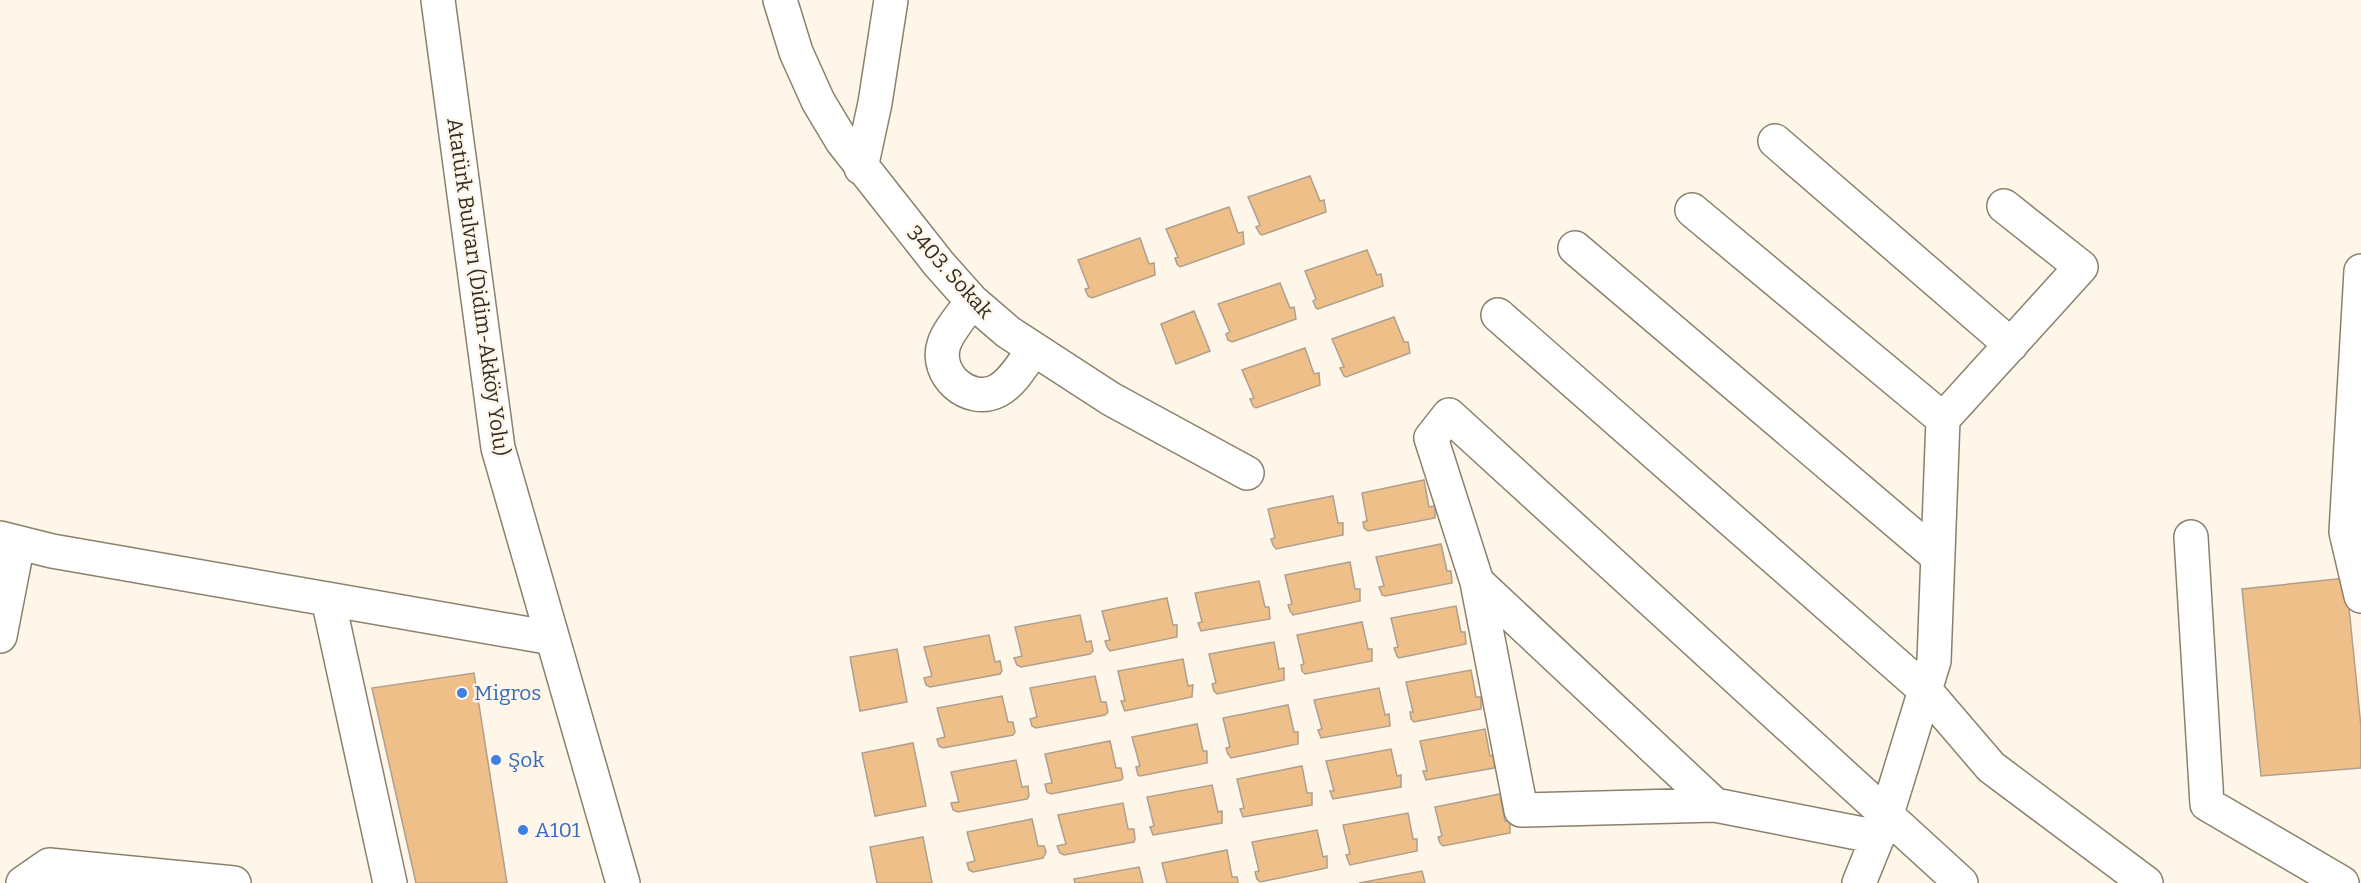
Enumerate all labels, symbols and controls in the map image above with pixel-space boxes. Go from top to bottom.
street label: Atatürk Bulvarı (Didim-Akköy Yolu) [441,116,515,458]
street label: 3403. Sokak [901,220,999,324]
place label: Migros [474,680,541,706]
marker: Migros [455,686,469,700]
place label: Şok [508,747,544,773]
marker: Şok [489,753,503,767]
place label: A101 [535,817,581,843]
marker: A101 [516,823,530,837]

